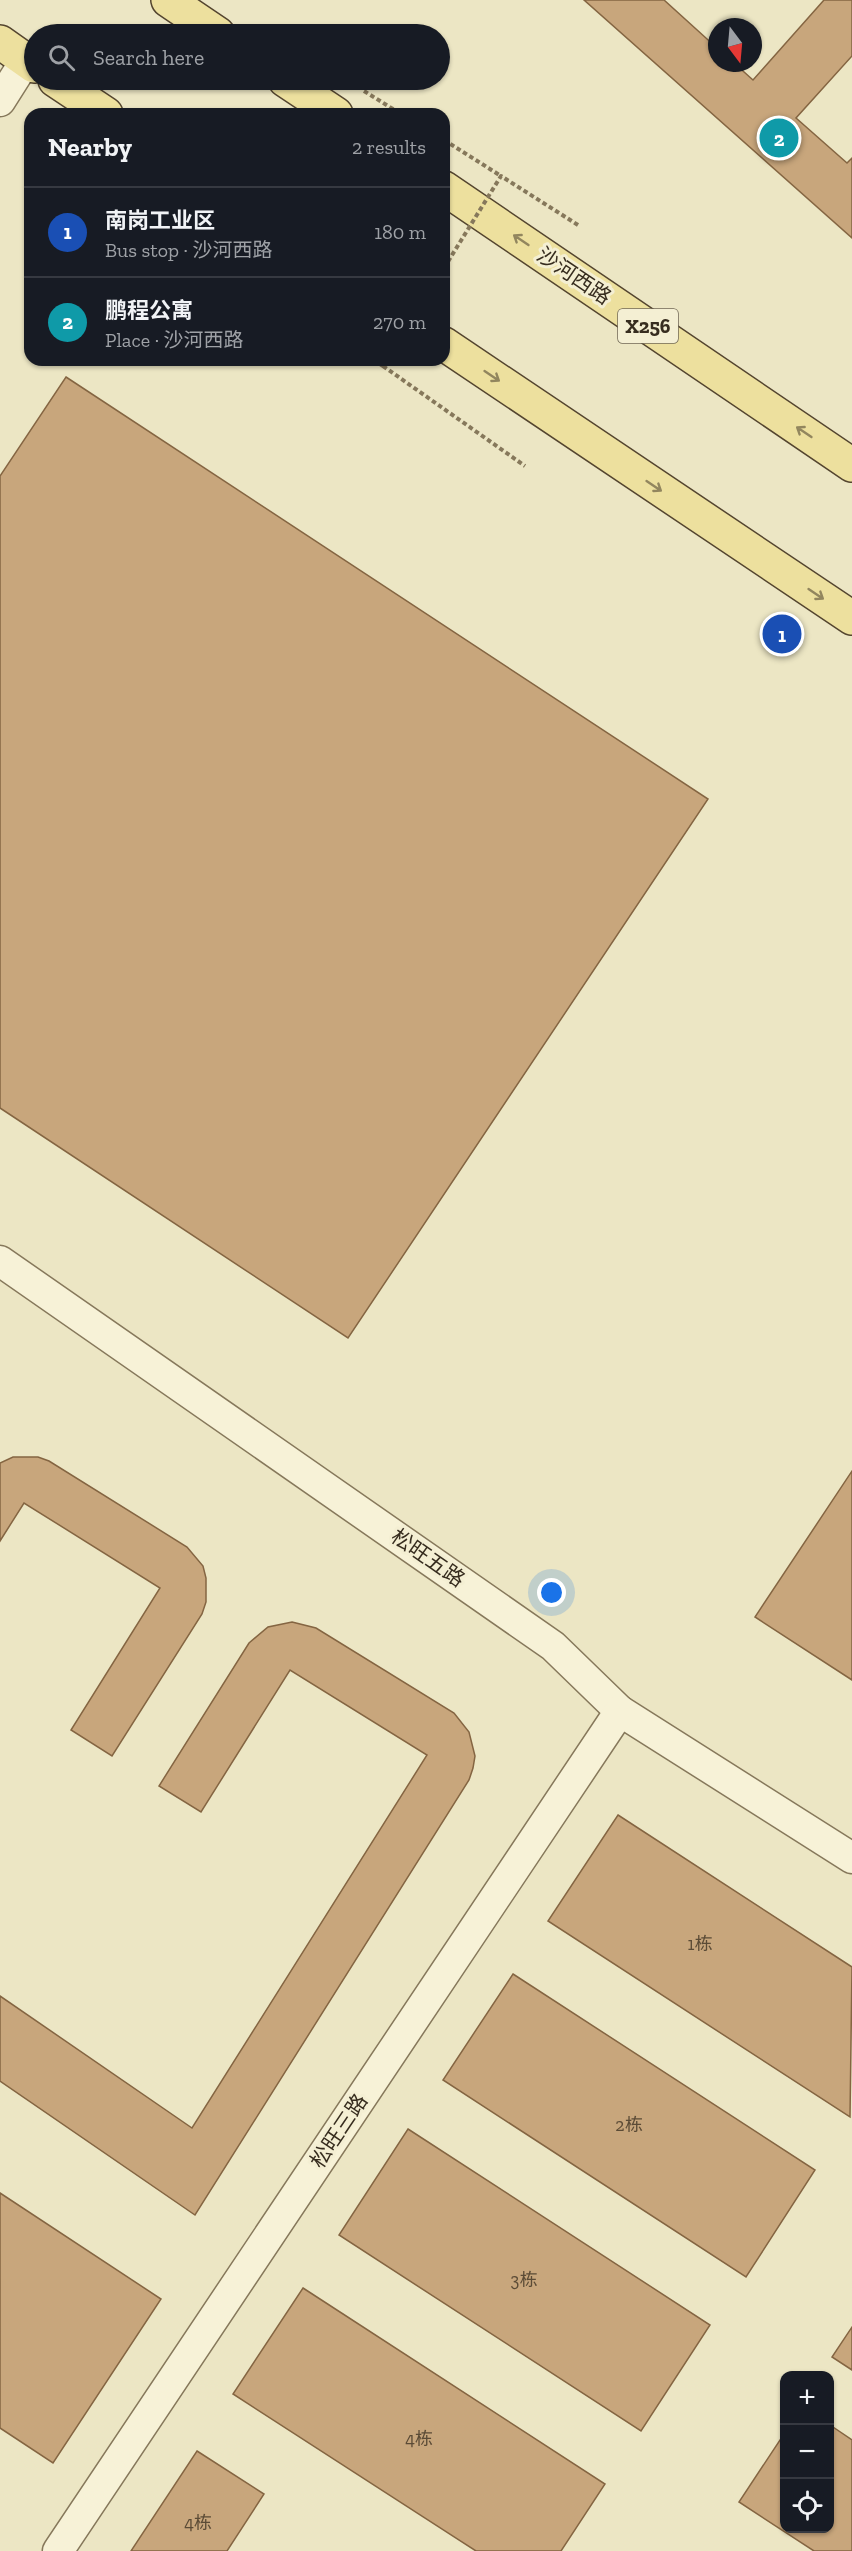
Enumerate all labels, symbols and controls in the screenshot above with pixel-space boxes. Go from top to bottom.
north arrow [708,18,762,72]
search box [24,24,450,90]
icon: search [45,41,78,74]
text: Search here [93,44,204,71]
pin: 2 [760,116,798,160]
text: Nearby [48,131,132,163]
text: 2 results [352,135,426,159]
text: 南岗工业区 [105,207,215,234]
text: 1 [63,220,72,244]
text: 180 m [374,220,426,244]
one-way arrow [512,233,529,246]
text: Bus stop · 沙河西路 [105,238,273,262]
street label: 沙河西路 [532,242,616,309]
text: 鹏程公寓 [105,297,193,324]
road number: X256 [618,309,678,343]
text: 2 [62,310,73,334]
text: 270 m [373,310,426,334]
text: Place · 沙河西路 [105,328,244,352]
one-way arrow [484,370,501,383]
one-way arrow [796,426,812,438]
one-way arrow [645,480,661,492]
one-way arrow [807,589,824,601]
pin: 1 [762,612,802,656]
street label: 松旺五路 [387,1523,470,1592]
your location [537,1578,566,1607]
house number: 1栋 [688,1933,712,1955]
street label: 松旺三路 [305,2089,372,2173]
house number: 2栋 [615,2114,643,2136]
house number: 3栋 [511,2269,537,2291]
map controls [780,2371,834,2533]
button: + [780,2371,834,2425]
button: − [780,2425,834,2479]
house number: 4栋 [405,2428,433,2450]
button: locate [780,2479,834,2533]
house number: 4栋 [184,2512,212,2534]

